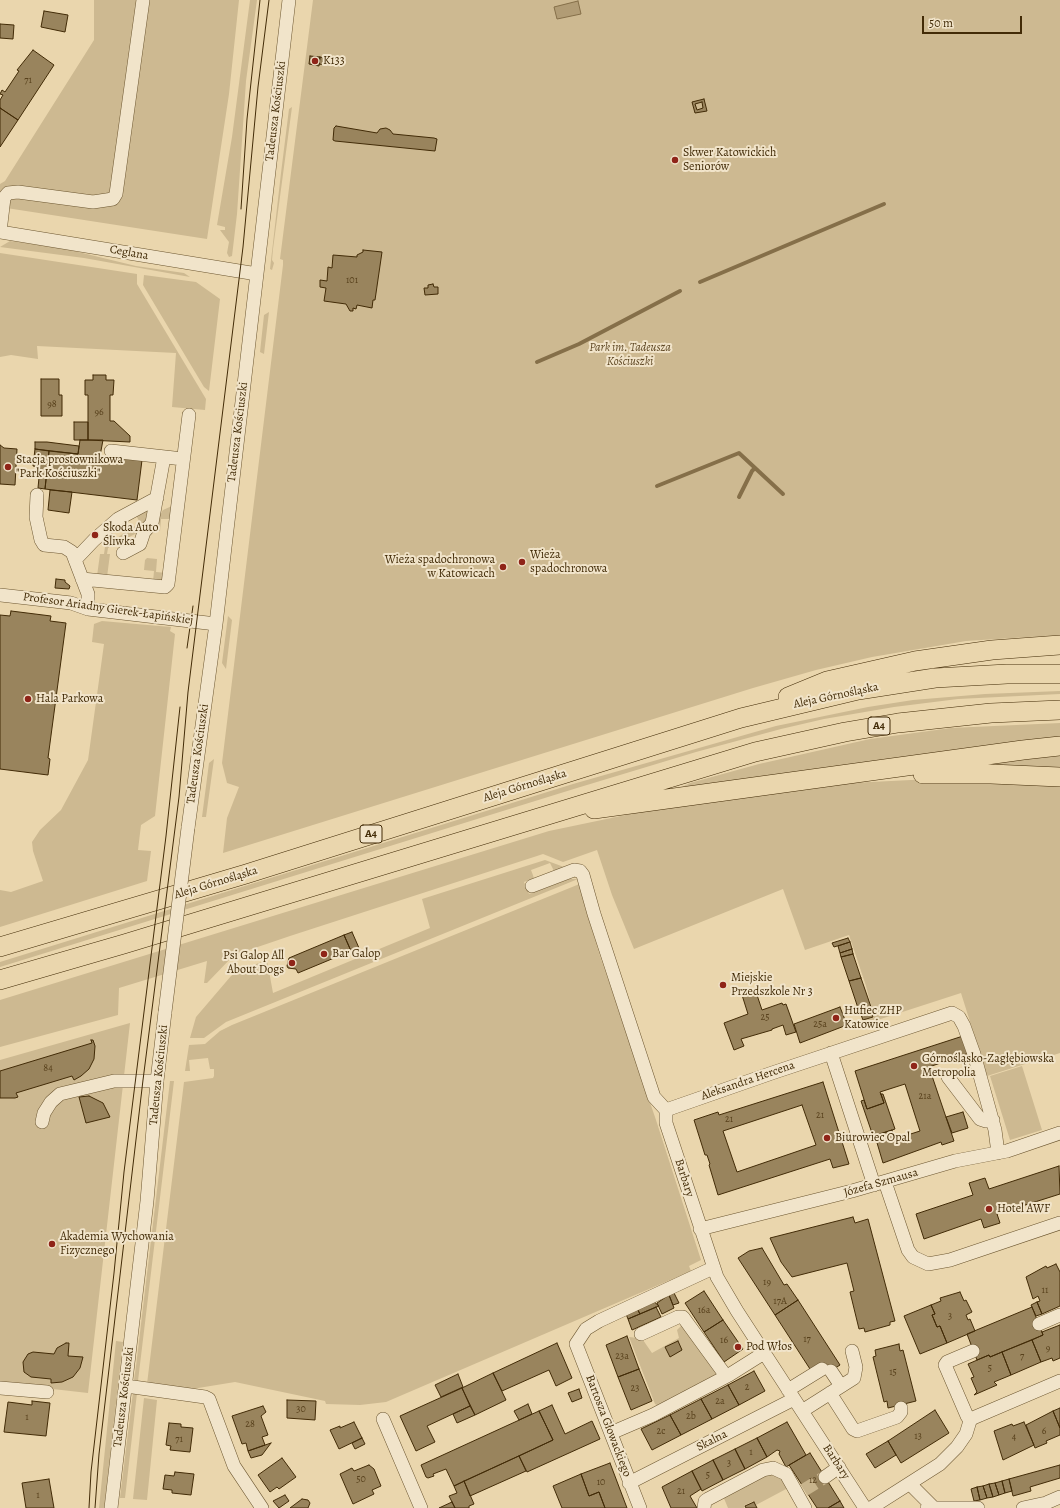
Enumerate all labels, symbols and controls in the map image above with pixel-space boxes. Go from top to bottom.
scale bar [924,8,1024,34]
text: 50 m [929,15,953,31]
place label: K133 [323,54,345,68]
marker: K133 [310,56,320,66]
street label: Tadeusza Kościuszki [263,60,289,162]
house number: 71 [24,75,32,87]
place label: Skwer Katowickich Seniorów [683,146,776,174]
marker: Skwer Katowickich Seniorów [670,155,680,165]
street label: Ceglana [108,243,150,263]
house number: 101 [346,275,358,287]
park label: Park im. Tadeusza Kościuszki [589,341,671,369]
street label: Tadeusza Kościuszki [225,381,251,483]
house number: 98 [47,399,57,411]
house number: 96 [94,407,104,419]
place label: Stacja prostownikowa "Park Kościuszki" [16,453,123,481]
marker: Stacja prostownikowa "Park Kościuszki" [3,462,13,472]
place label: Skoda Auto Śliwka [103,521,159,549]
marker: Skoda Auto Śliwka [90,530,100,540]
place label: Wieża spadochronowa [530,548,607,576]
place label: Wieża spadochronowa w Katowicach [385,553,495,581]
marker: Wieża spadochronowa [517,557,527,567]
marker: Wieża spadochronowa w Katowicach [498,562,508,572]
street label: Profesor Ariadny Gierek-Łapińskiej [22,590,194,628]
street label: Aleja Górnośląska [792,680,880,712]
place label: Hala Parkowa [36,692,103,706]
marker: Hala Parkowa [23,694,33,704]
street label: Tadeusza Kościuszki [184,703,212,805]
road number: A4 [868,717,890,735]
street label: Aleja Górnośląska [482,766,568,806]
road number: A4 [360,825,382,843]
street label: Aleja Górnośląska [173,863,259,903]
place label: Bar Galop [332,947,380,961]
place label: Psi Galop All About Dogs [223,949,284,977]
marker: Bar Galop [319,949,329,959]
marker: Psi Galop All About Dogs [287,958,297,968]
place label: Miejskie Przedszkole Nr 3 [731,971,813,999]
marker: Miejskie Przedszkole Nr 3 [718,980,728,990]
place label: Hufiec ZHP Katowice [844,1004,902,1032]
house number: 25 [760,1012,770,1024]
marker: Hufiec ZHP Katowice [831,1013,841,1023]
house number: 25a [813,1019,827,1031]
street label: Tadeusza Kościuszki [147,1024,171,1126]
place label: Górnośląsko-Zagłębiowska Metropolia [922,1052,1054,1080]
street label: Aleksandra Hercena [699,1058,797,1104]
marker: Górnośląsko-Zagłębiowska Metropolia [909,1061,919,1071]
house number: 84 [43,1063,53,1075]
house number: 21a [919,1091,931,1103]
house number: 21 [816,1110,824,1122]
house number: 21 [725,1114,733,1126]
place label: Biurowiec Opal [835,1131,910,1145]
marker: Biurowiec Opal [822,1133,832,1143]
street label: Barbary [671,1157,697,1199]
street label: Józefa Szmausa [842,1166,920,1200]
place label: Hotel AWF [997,1202,1050,1216]
marker: Hotel AWF [984,1204,994,1214]
place label: Akademia Wychowania Fizycznego [60,1230,174,1258]
marker: Akademia Wychowania Fizycznego [47,1239,57,1249]
house number: 19 [763,1277,771,1289]
house number: 11 [1042,1285,1048,1297]
house number: 17A [773,1296,787,1308]
house number: 16a [698,1305,710,1317]
house number: 3 [948,1311,952,1323]
house number: 17 [803,1334,811,1346]
house number: 16 [720,1335,728,1347]
place label: Pod Włos [746,1340,792,1354]
marker: Pod Włos [733,1342,743,1352]
house number: 9 [1046,1343,1050,1355]
street label: Tadeusza Kościuszki [111,1346,137,1448]
house number: 23a [615,1351,629,1363]
house number: 7 [1020,1351,1024,1363]
house number: 5 [988,1363,992,1375]
house number: 15 [889,1367,897,1379]
street label: Bartosza Głowackiego [582,1373,634,1479]
house number: 2 [745,1382,749,1394]
house number: 23 [631,1383,639,1395]
house number: 2a [715,1396,725,1408]
house number: 30 [296,1404,306,1416]
house number: 2b [686,1411,696,1423]
house number: 1 [25,1412,29,1424]
house number: 28 [245,1419,255,1431]
house number: 2c [657,1426,665,1438]
house number: 6 [1042,1426,1046,1438]
street label: Skalna [694,1427,730,1455]
house number: 13 [914,1431,922,1443]
house number: 4 [1012,1432,1016,1444]
house number: 71 [175,1434,183,1446]
street label: Barbary [819,1442,853,1482]
house number: 1 [749,1447,753,1459]
house number: 3 [727,1458,731,1470]
house number: 5 [706,1470,710,1482]
house number: 50 [356,1474,366,1486]
house number: 12 [809,1475,817,1487]
house number: 10 [597,1477,605,1489]
house number: 21 [677,1486,685,1498]
house number: 1 [36,1490,40,1502]

